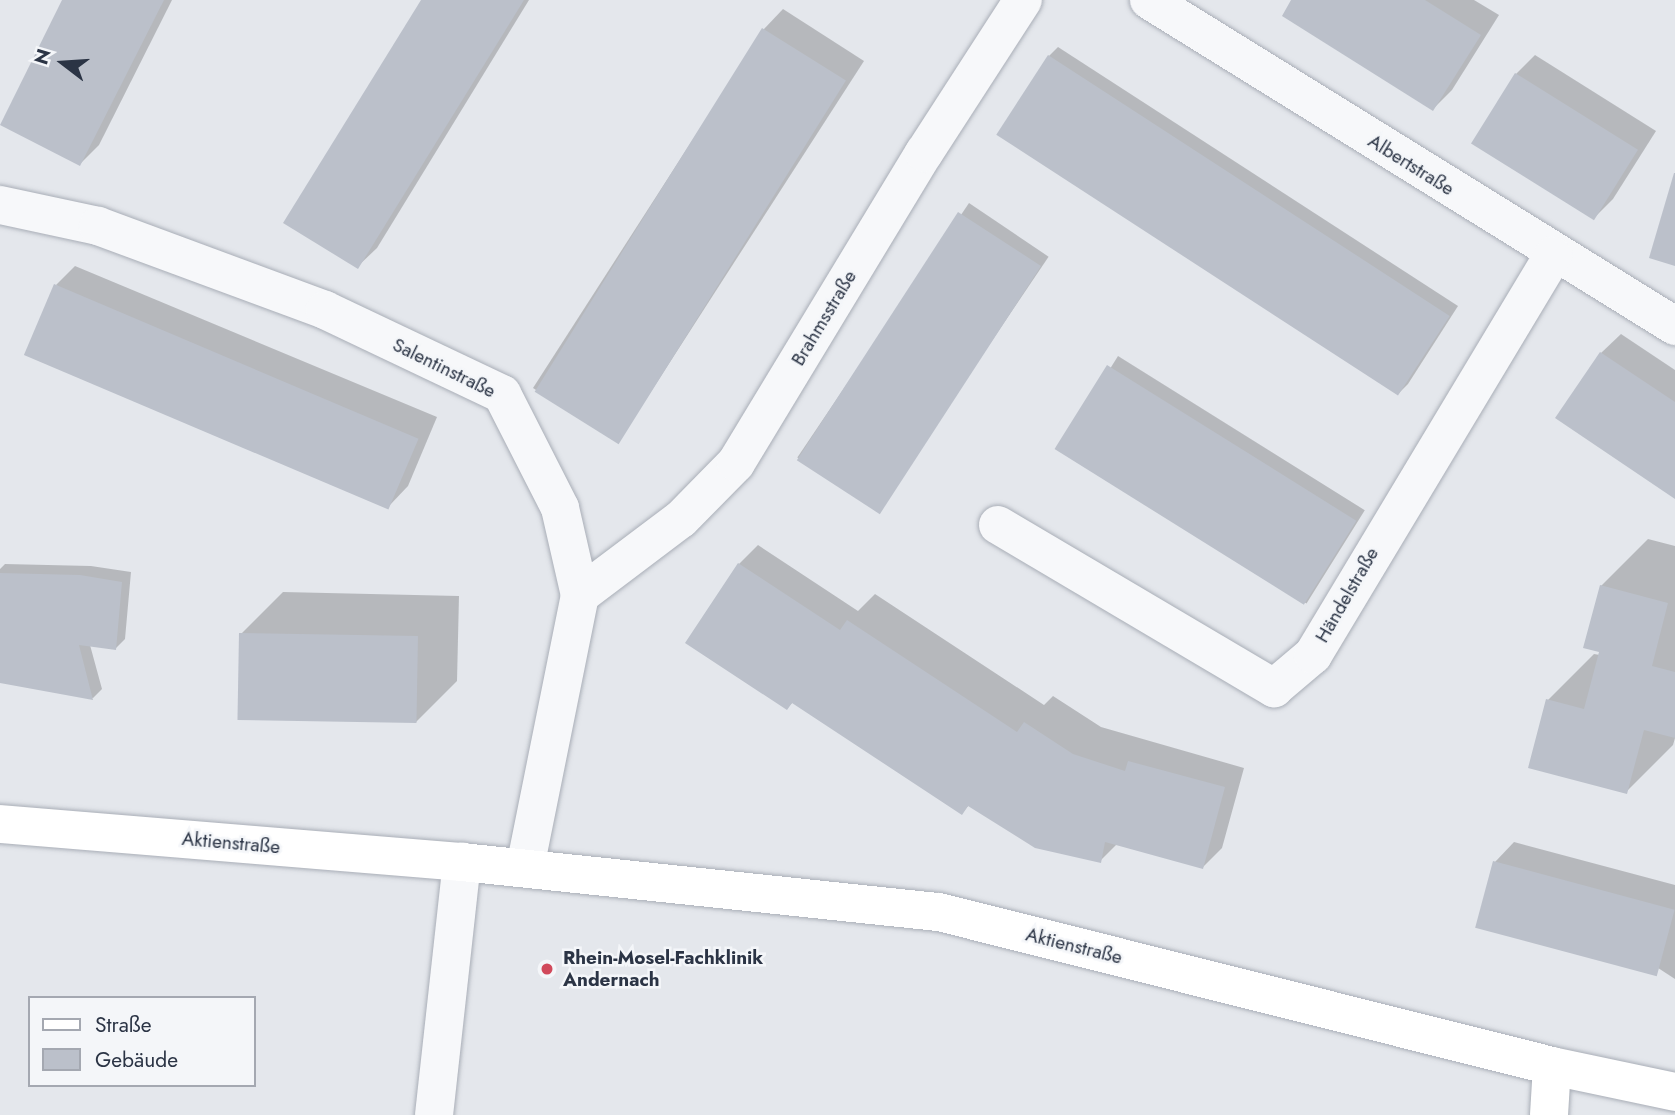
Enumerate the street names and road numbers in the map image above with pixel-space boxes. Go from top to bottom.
street label: Albertstraße [1364,130,1458,200]
street label: Brahmsstraße [787,266,861,370]
street label: Salentinstraße [389,333,499,403]
street label: Händelstraße [1311,543,1383,647]
street label: Aktienstraße [181,827,281,859]
street label: Aktienstraße [1023,923,1125,969]

